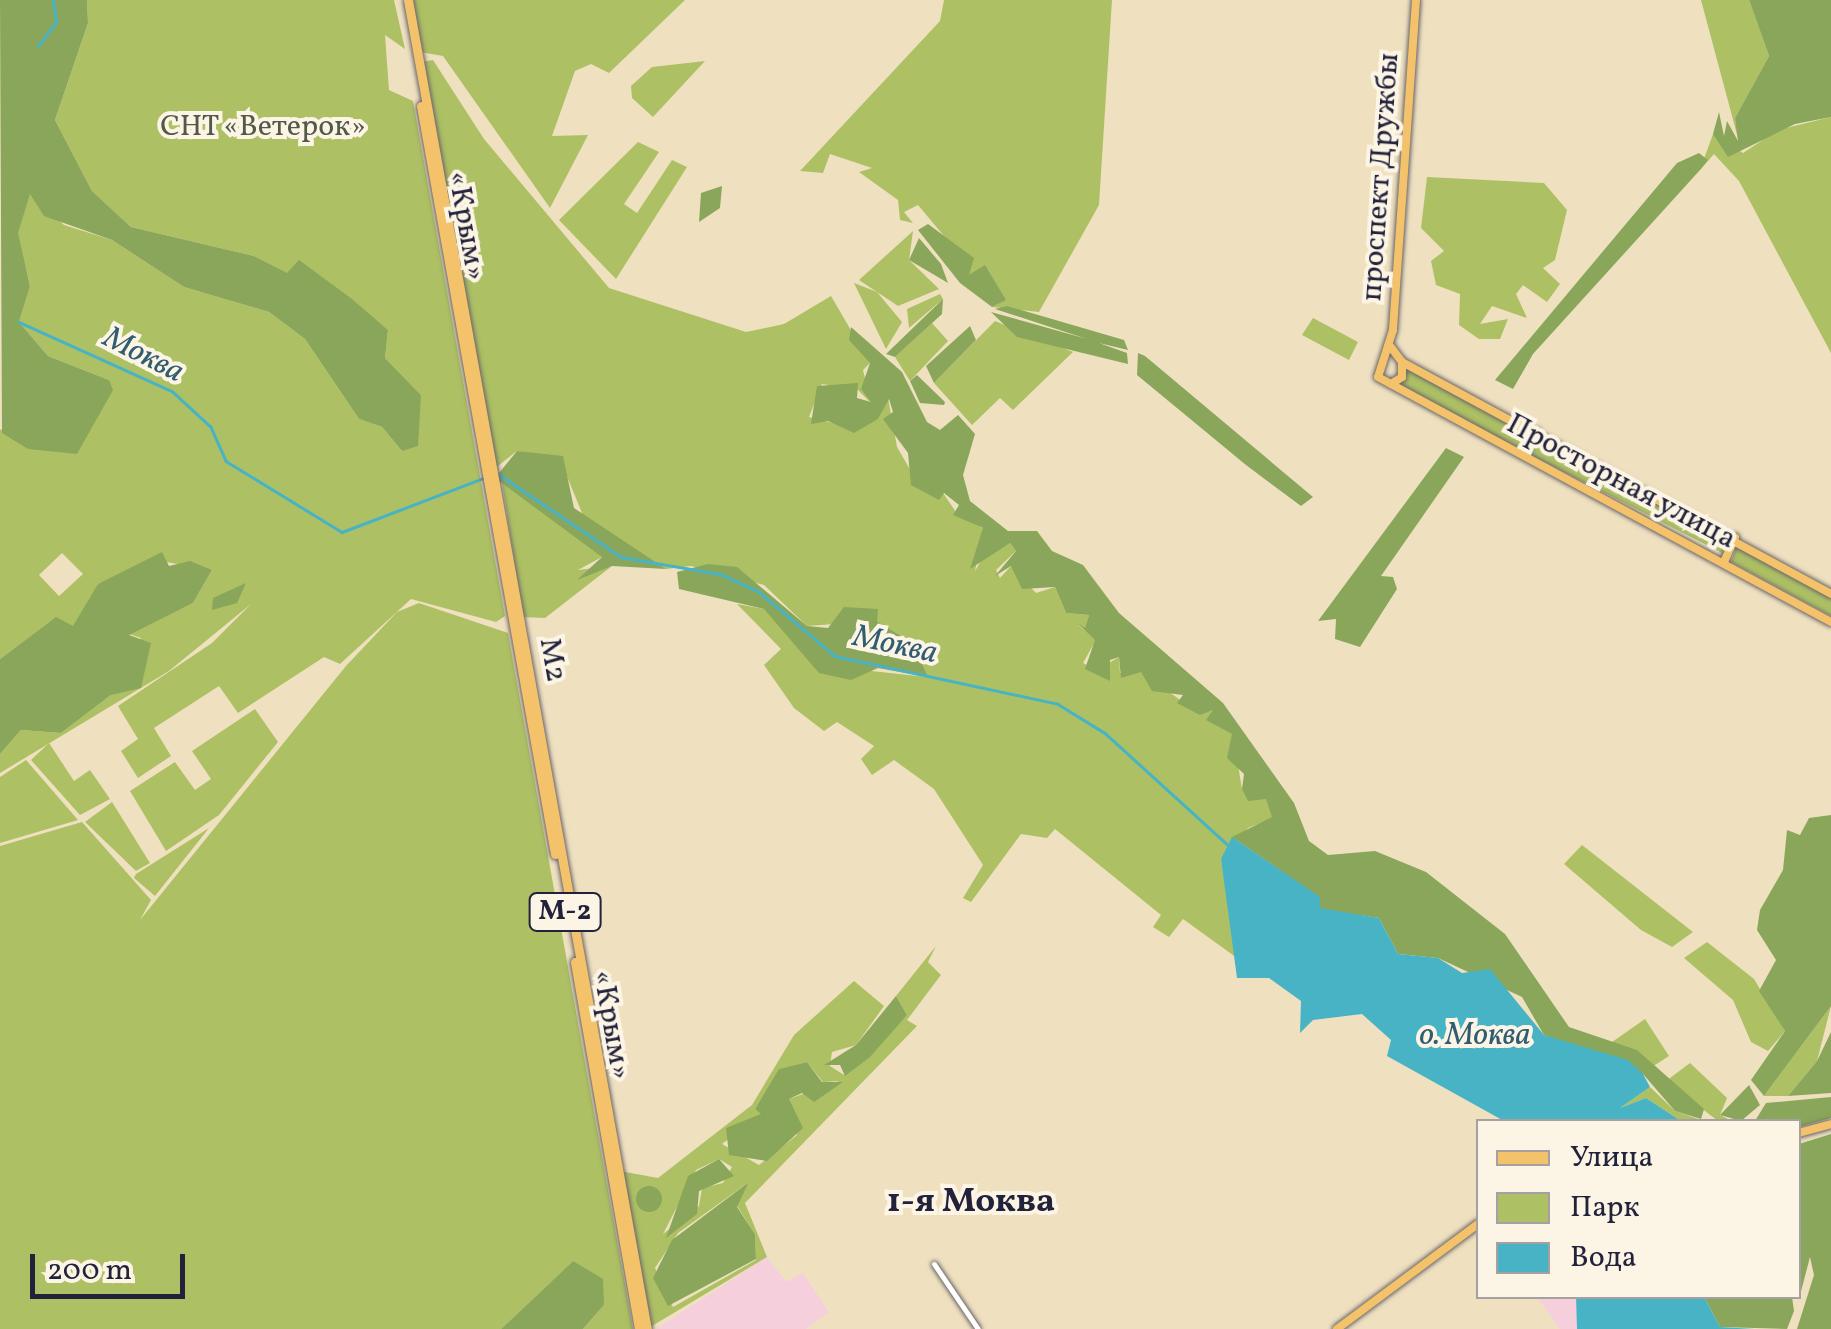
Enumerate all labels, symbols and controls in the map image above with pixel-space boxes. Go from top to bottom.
street label: проспект Дружбы [1354,52,1408,302]
park label: СНТ «Ветерок» [160,109,366,145]
street label: «Крым» [439,169,493,283]
water label: Моква [96,320,190,392]
street label: Просторная улица [1500,406,1742,558]
water label: Моква [849,618,941,674]
street label: М2 [530,635,574,685]
road number: М-2 [528,889,602,935]
street label: «Крым» [584,968,638,1082]
water label: о. Моква [1419,1017,1531,1055]
legend [1476,1119,1801,1299]
text: Улица [1570,1137,1653,1179]
district label: 1-я Моква [887,1181,1055,1223]
text: Парк [1570,1187,1639,1229]
scale bar [35,1234,190,1296]
text: Вода [1570,1237,1637,1279]
text: 200 m [47,1250,132,1292]

